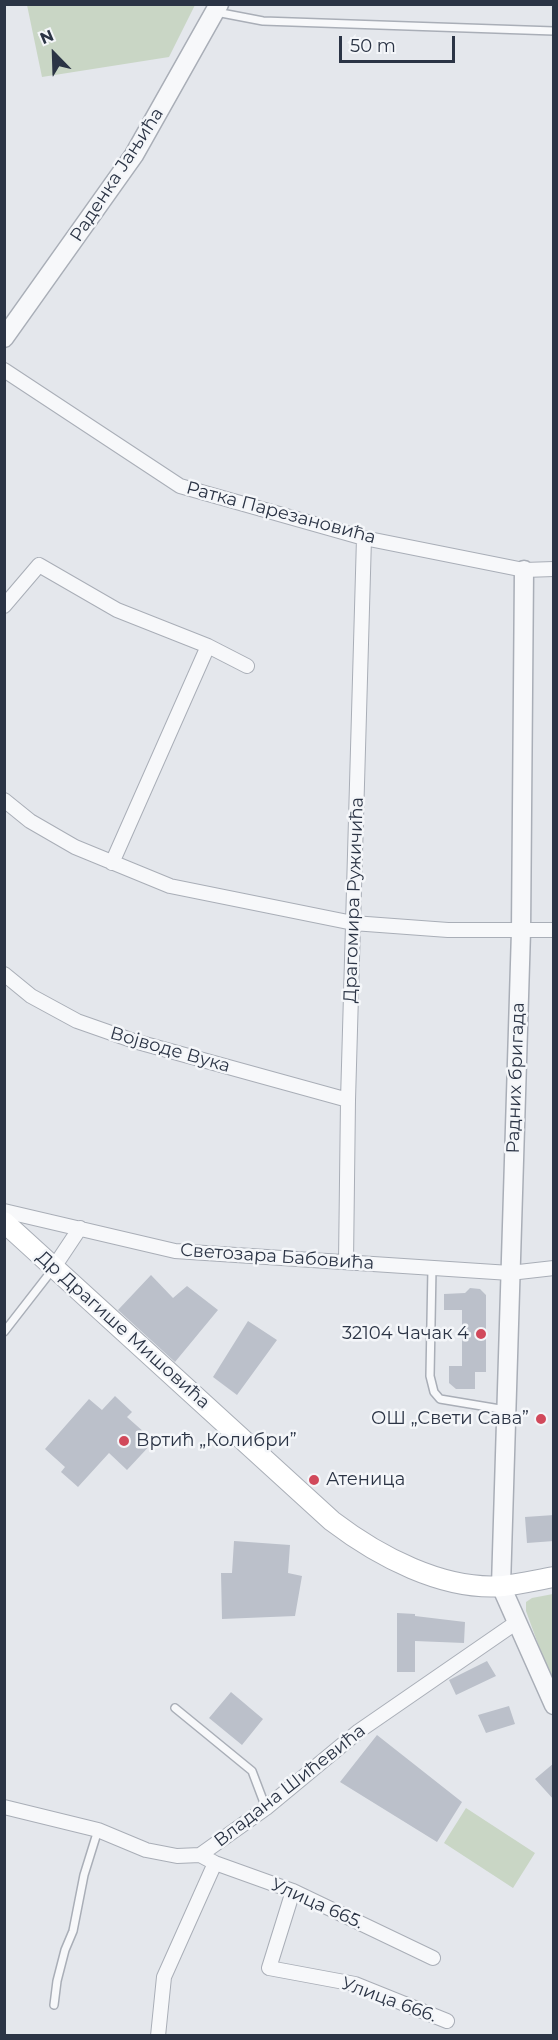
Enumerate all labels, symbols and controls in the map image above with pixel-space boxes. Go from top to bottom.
north arrow [24,24,84,84]
scale bar [342,24,458,62]
text: N [37,26,56,48]
text: 50 m [350,35,396,57]
street label: Раденка Јањића [66,104,168,246]
street label: Ратка Парезановића [184,477,378,549]
street label: Драгомира Ружичића [340,797,368,1003]
street label: Радних бригада [503,1002,529,1154]
street label: Војводе Вука [107,1023,233,1077]
street label: Светозара Бабовића [179,1239,375,1275]
street label: Др Драгише Мишовића [32,1246,214,1414]
place label: 32104 Чачак 4 [342,1323,469,1345]
marker: 32104 Чачак 4 [474,1327,488,1341]
place label: ОШ „Свети Сава” [371,1408,529,1430]
marker: ОШ „Свети Сава” [534,1412,548,1426]
place label: Вртић „Колибри” [136,1430,297,1452]
marker: Вртић „Колибри” [117,1434,131,1448]
place label: Атеница [326,1469,405,1491]
marker: Атеница [307,1473,321,1487]
street label: Владана Шићевића [210,1720,370,1852]
street label: Улица 665. [267,1874,367,1934]
street label: Улица 666. [338,1973,440,2027]

